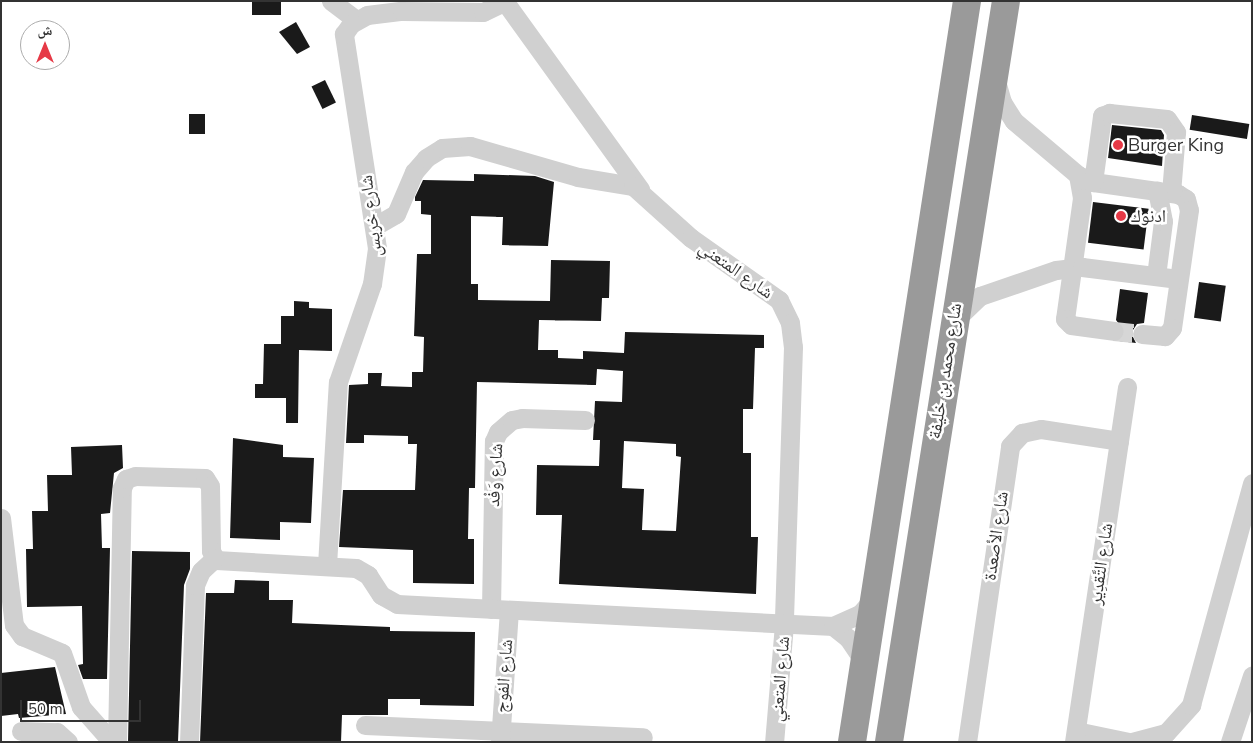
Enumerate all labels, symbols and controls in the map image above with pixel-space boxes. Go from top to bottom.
north arrow [20,20,70,70]
text: ش [38,21,52,40]
place label: Burger King [1128,134,1224,156]
marker: Burger King [1112,139,1124,151]
street label: شارع خريس [355,174,387,258]
place label: ادنوك [1131,205,1166,227]
marker: ادنوك [1115,210,1127,222]
street label: شارع المتعني [695,237,777,303]
street label: شارع محمد بن خليفة [924,302,966,440]
street label: شارع وَفْد [483,443,507,507]
street label: شارع الأصعدة [979,490,1013,582]
street label: شارع التَّقدِير [1085,522,1117,606]
street label: شارع المتعني [765,635,795,723]
street label: شارع الفوج [491,638,517,714]
scale bar [22,690,144,722]
text: 50 m [28,699,63,719]

